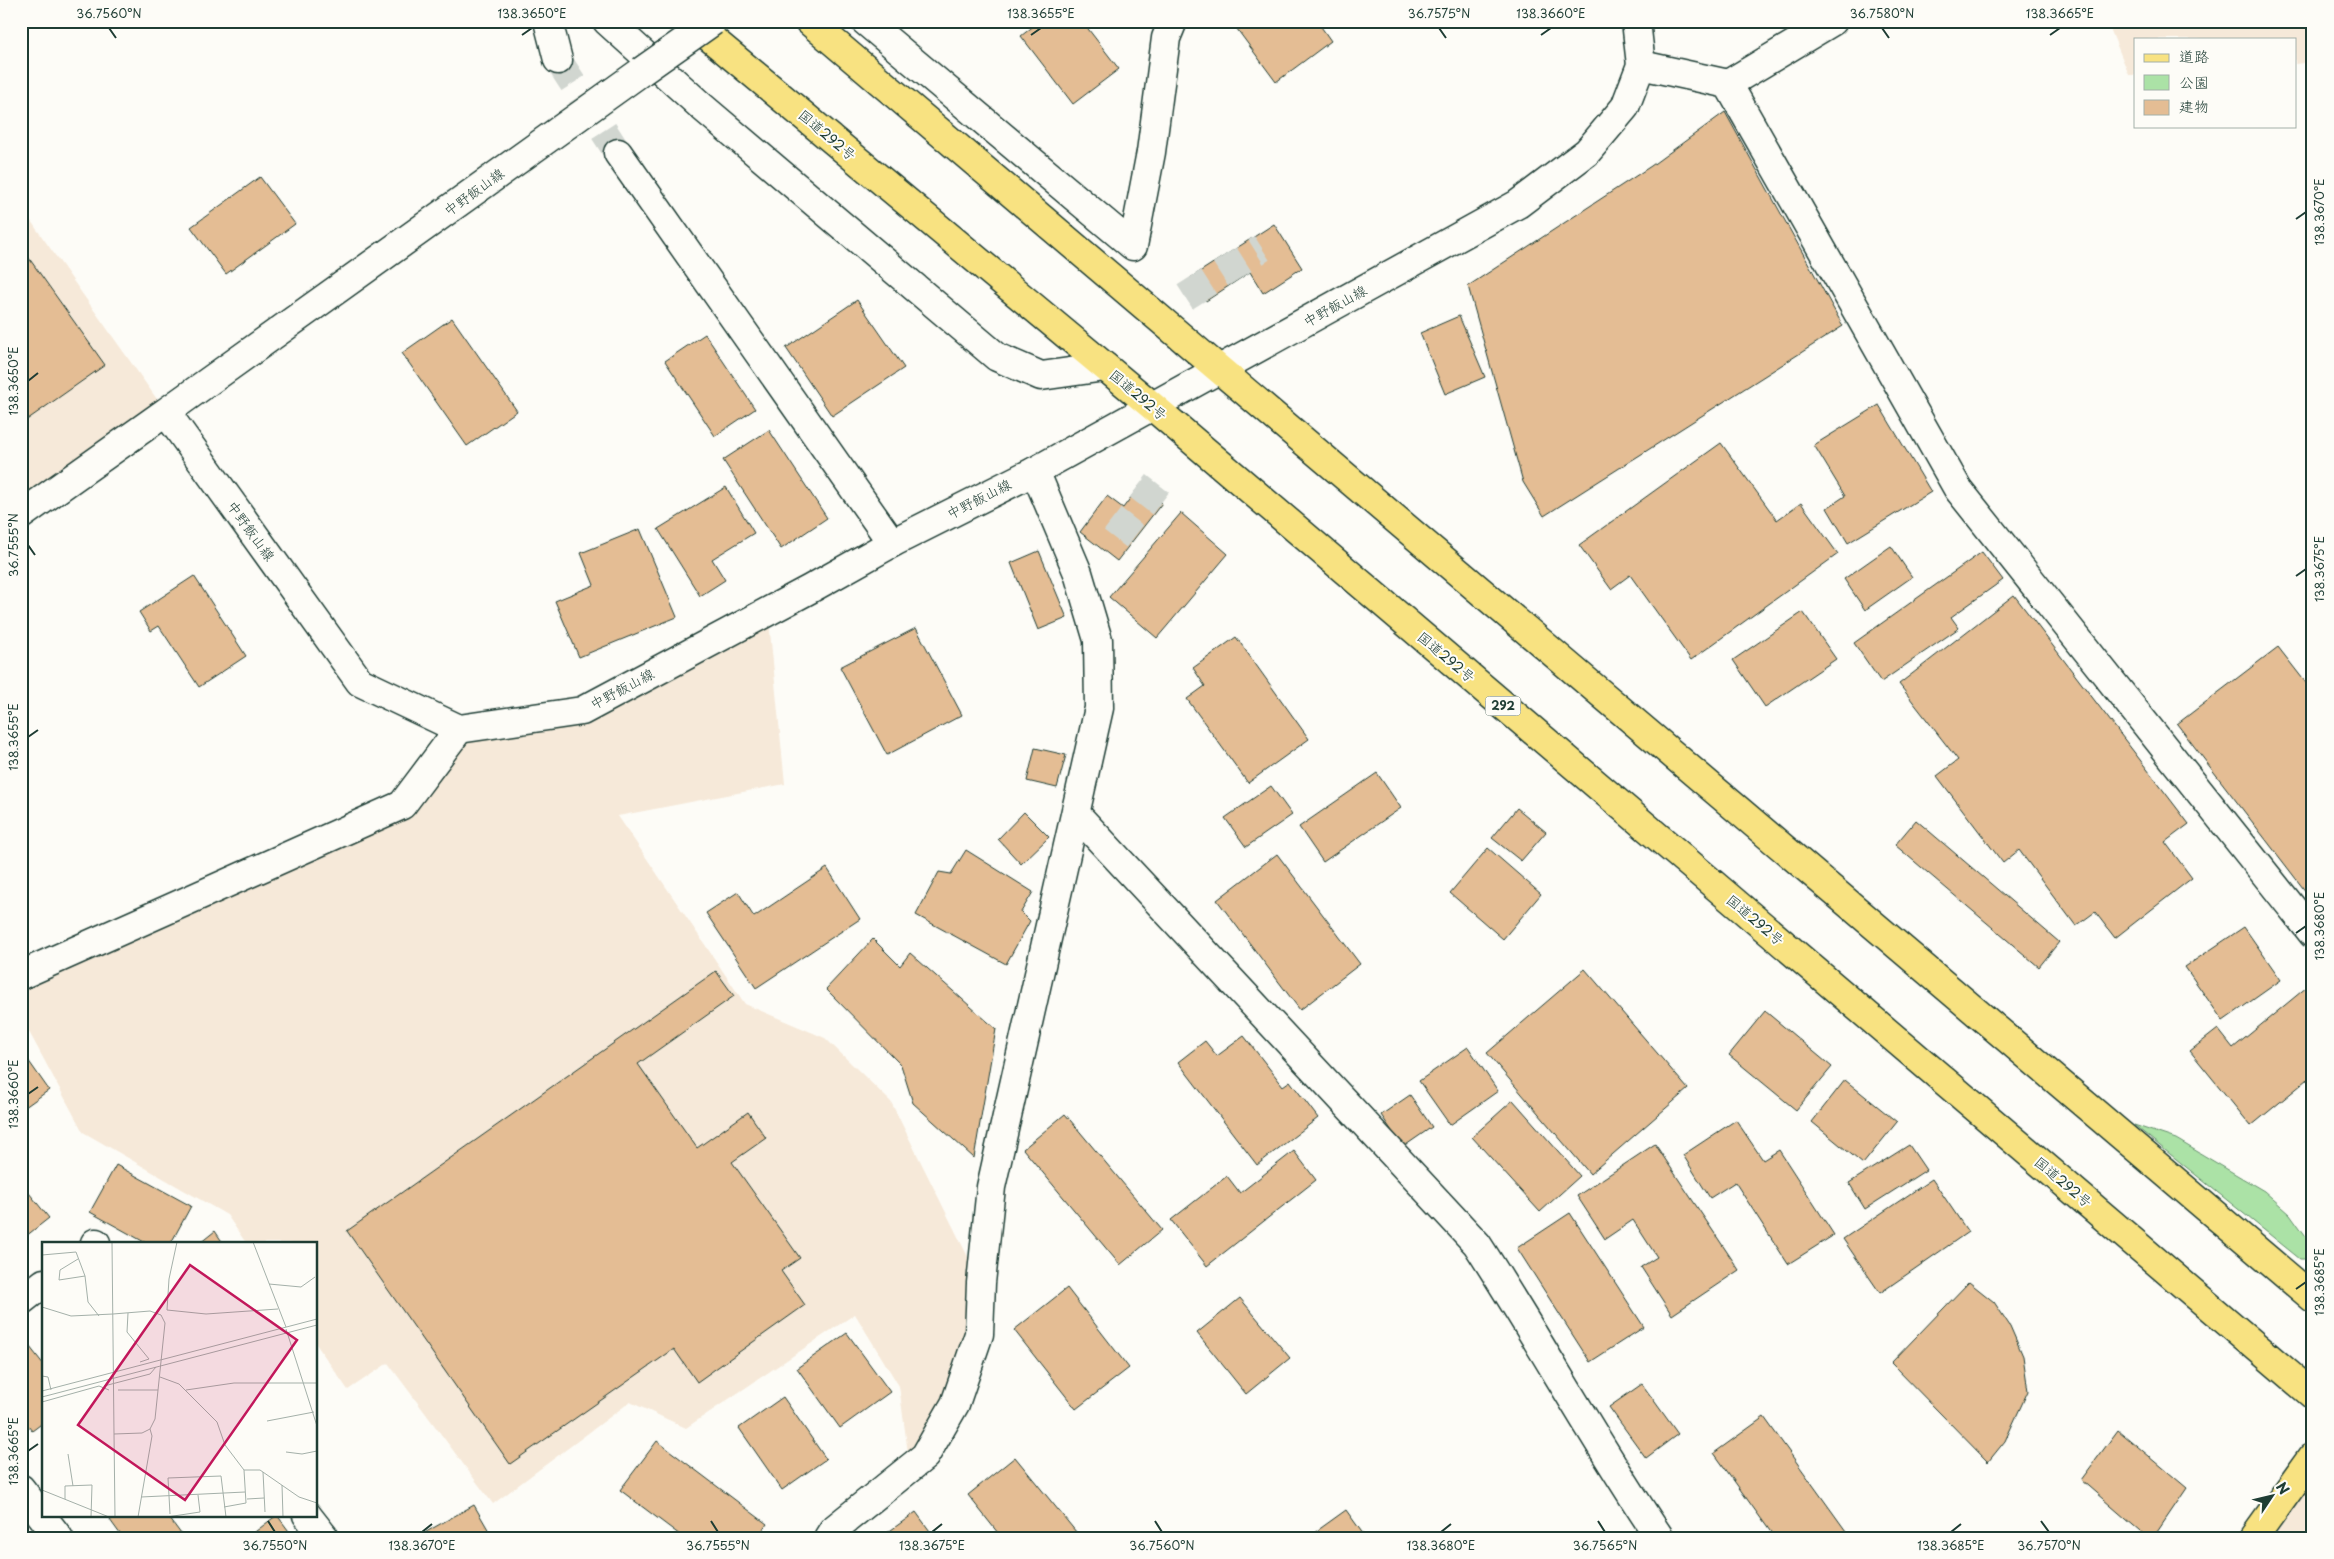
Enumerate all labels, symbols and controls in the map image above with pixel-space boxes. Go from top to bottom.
text: 36.7560°N [76,4,142,22]
text: 138.3650°E [498,4,566,22]
text: 138.3655°E [1007,4,1075,22]
text: 36.7575°N [1408,4,1470,22]
text: 138.3660°E [1516,4,1586,22]
text: 36.7580°N [1850,4,1914,22]
text: 138.3665°E [2026,4,2094,22]
legend [2134,38,2296,128]
text: 道路 [2179,44,2209,67]
text: 公園 [2179,70,2209,93]
text: 建物 [2179,94,2209,117]
street label: 国道292号 [794,104,861,165]
street label: 中野飯山線 [439,163,508,221]
text: 138.3670°E [2310,178,2328,246]
street label: 中野飯山線 [1299,279,1370,332]
text: 138.3650°E [4,347,22,415]
street label: 国道292号 [1105,364,1172,425]
street label: 中野飯山線 [943,473,1015,524]
street label: 中野飯山線 [222,496,280,565]
text: 36.7555°N [4,513,22,577]
text: 138.3675°E [2310,536,2328,602]
street label: 国道292号 [1413,626,1480,687]
street label: 中野飯山線 [586,663,658,714]
road number: 292 [1486,696,1520,716]
text: 138.3655°E [4,703,22,771]
street label: 国道292号 [1722,889,1789,950]
text: 138.3680°E [2310,892,2328,960]
text: 138.3660°E [4,1059,22,1129]
street label: 国道292号 [2030,1151,2097,1212]
inset map [42,1242,318,1516]
text: 138.3685°E [2310,1248,2328,1316]
text: 138.3665°E [4,1417,22,1485]
north arrow [2246,1472,2296,1522]
text: N [2271,1478,2295,1499]
text: 36.7550°N [243,1536,307,1554]
text: 138.3670°E [388,1536,456,1554]
text: 36.7555°N [686,1536,750,1554]
text: 138.3675°E [899,1536,965,1554]
text: 36.7560°N [1129,1536,1195,1554]
text: 138.3680°E [1407,1536,1475,1554]
text: 36.7565°N [1573,1536,1637,1554]
text: 138.3685°E [1917,1536,1985,1554]
text: 36.7570°N [2017,1536,2081,1554]

